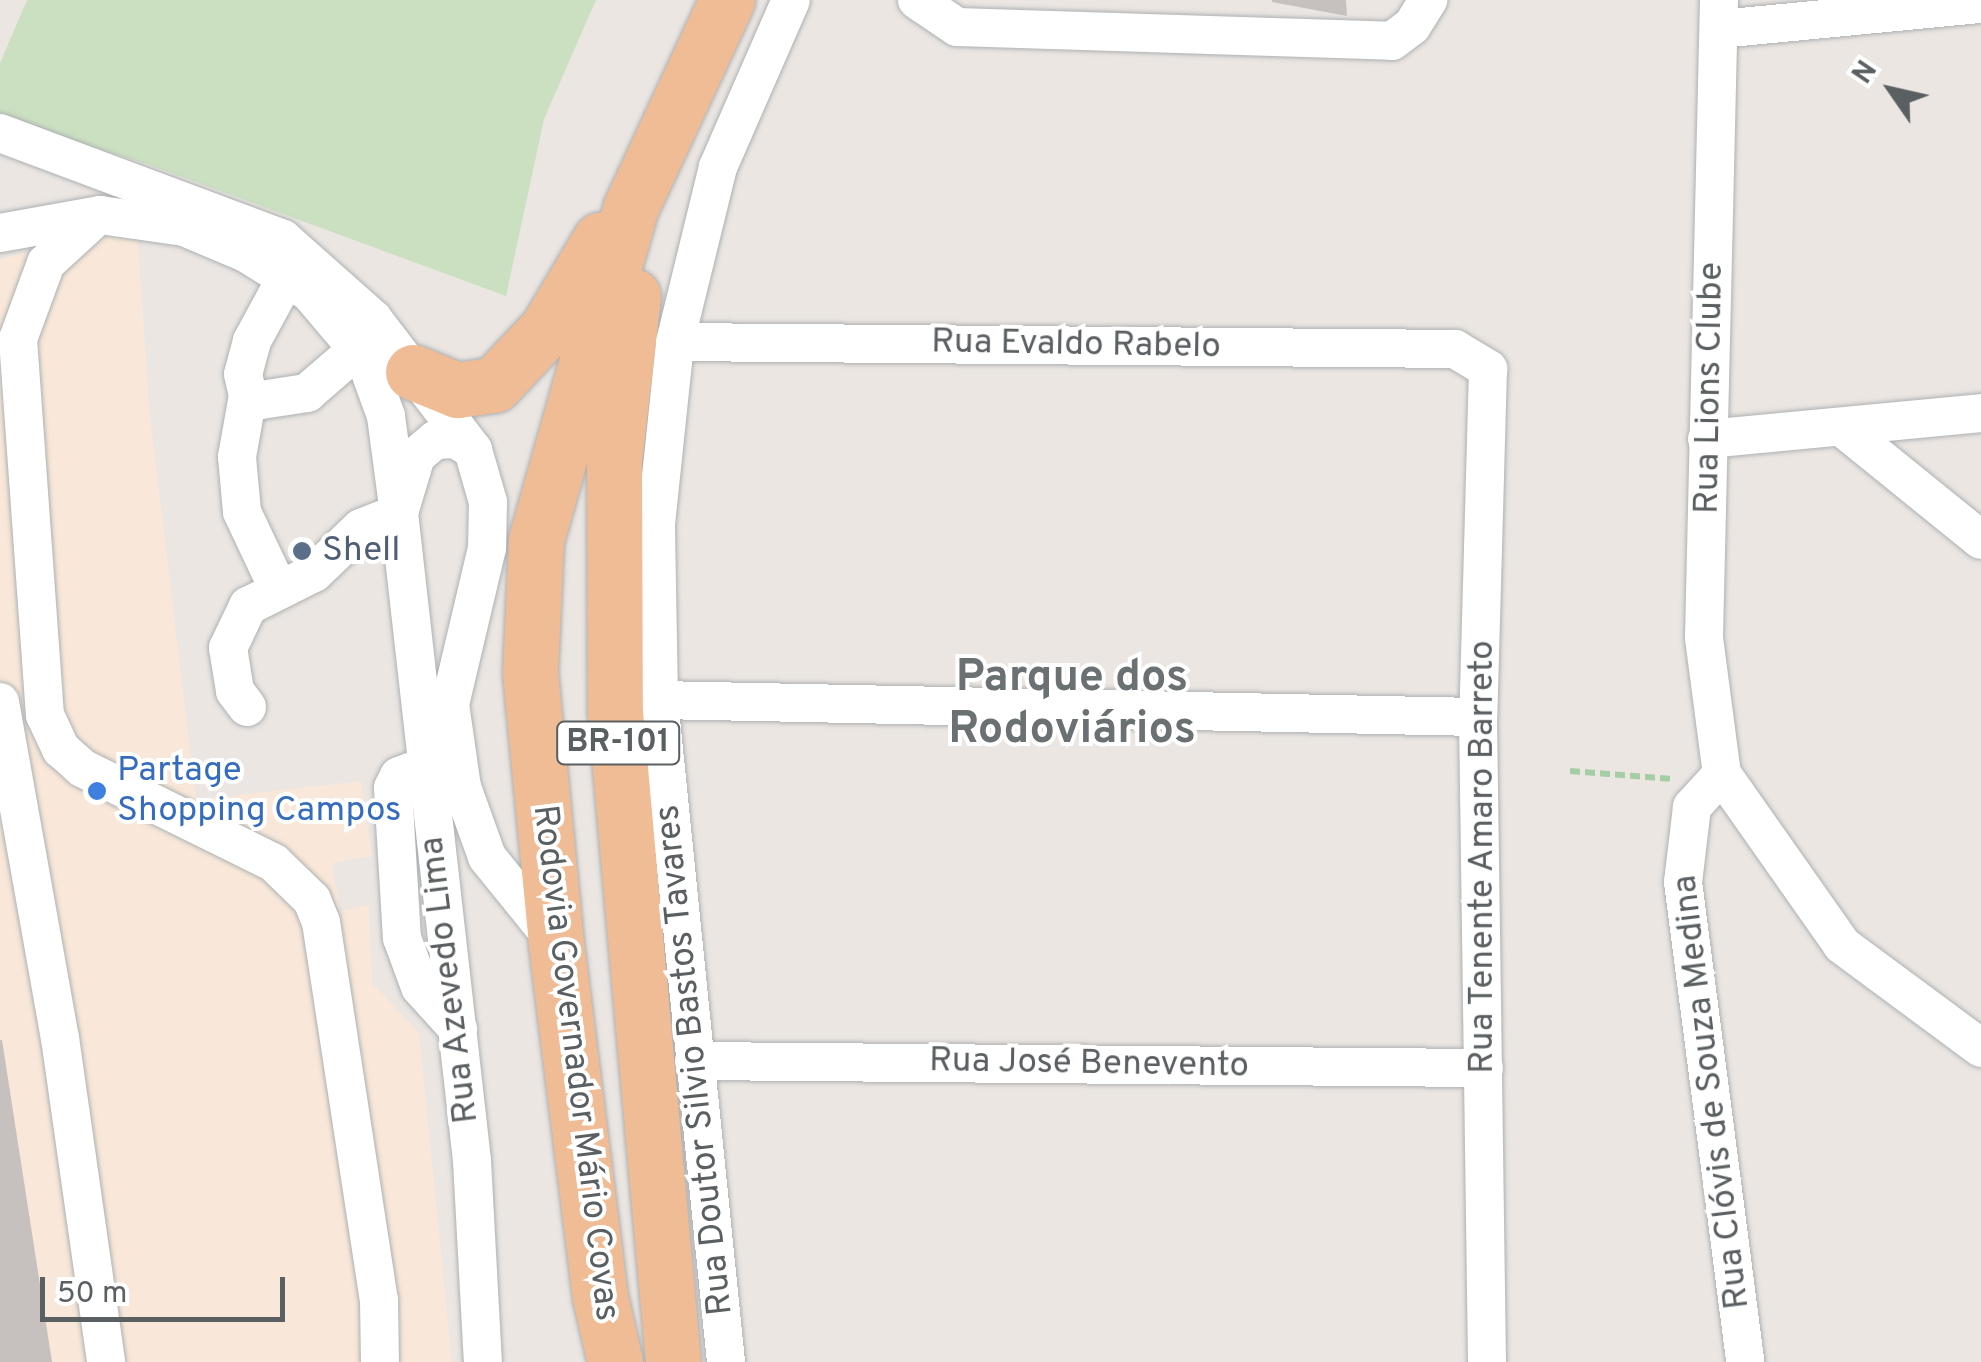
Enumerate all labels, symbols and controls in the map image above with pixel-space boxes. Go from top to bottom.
north arrow [1841,40,1941,140]
text: N [1846,55,1887,92]
street label: Rua Lions Clube [1687,262,1733,514]
street label: Rua Evaldo Rabelo [931,321,1221,369]
place label: Shell [322,530,400,572]
marker: Shell [291,540,313,562]
street label: Rua Tenente Amaro Barreto [1462,639,1504,1075]
district label: Parque dos Rodoviários [948,652,1196,758]
road number: BR-101 [556,716,680,770]
place label: Partage Shopping Campos [117,750,402,832]
marker: Partage Shopping Campos [86,780,108,802]
street label: Rua Doutor Silvio Bastos Tavares [647,802,743,1318]
street label: Rodovia Governador Mário Covas [523,803,627,1323]
street label: Rua Azevedo Lima [411,834,489,1126]
street label: Rua Clóvis de Souza Medina [1665,872,1759,1312]
street label: Rua José Benevento [929,1040,1249,1088]
scale bar [45,1257,290,1319]
text: 50 m [57,1276,127,1313]

